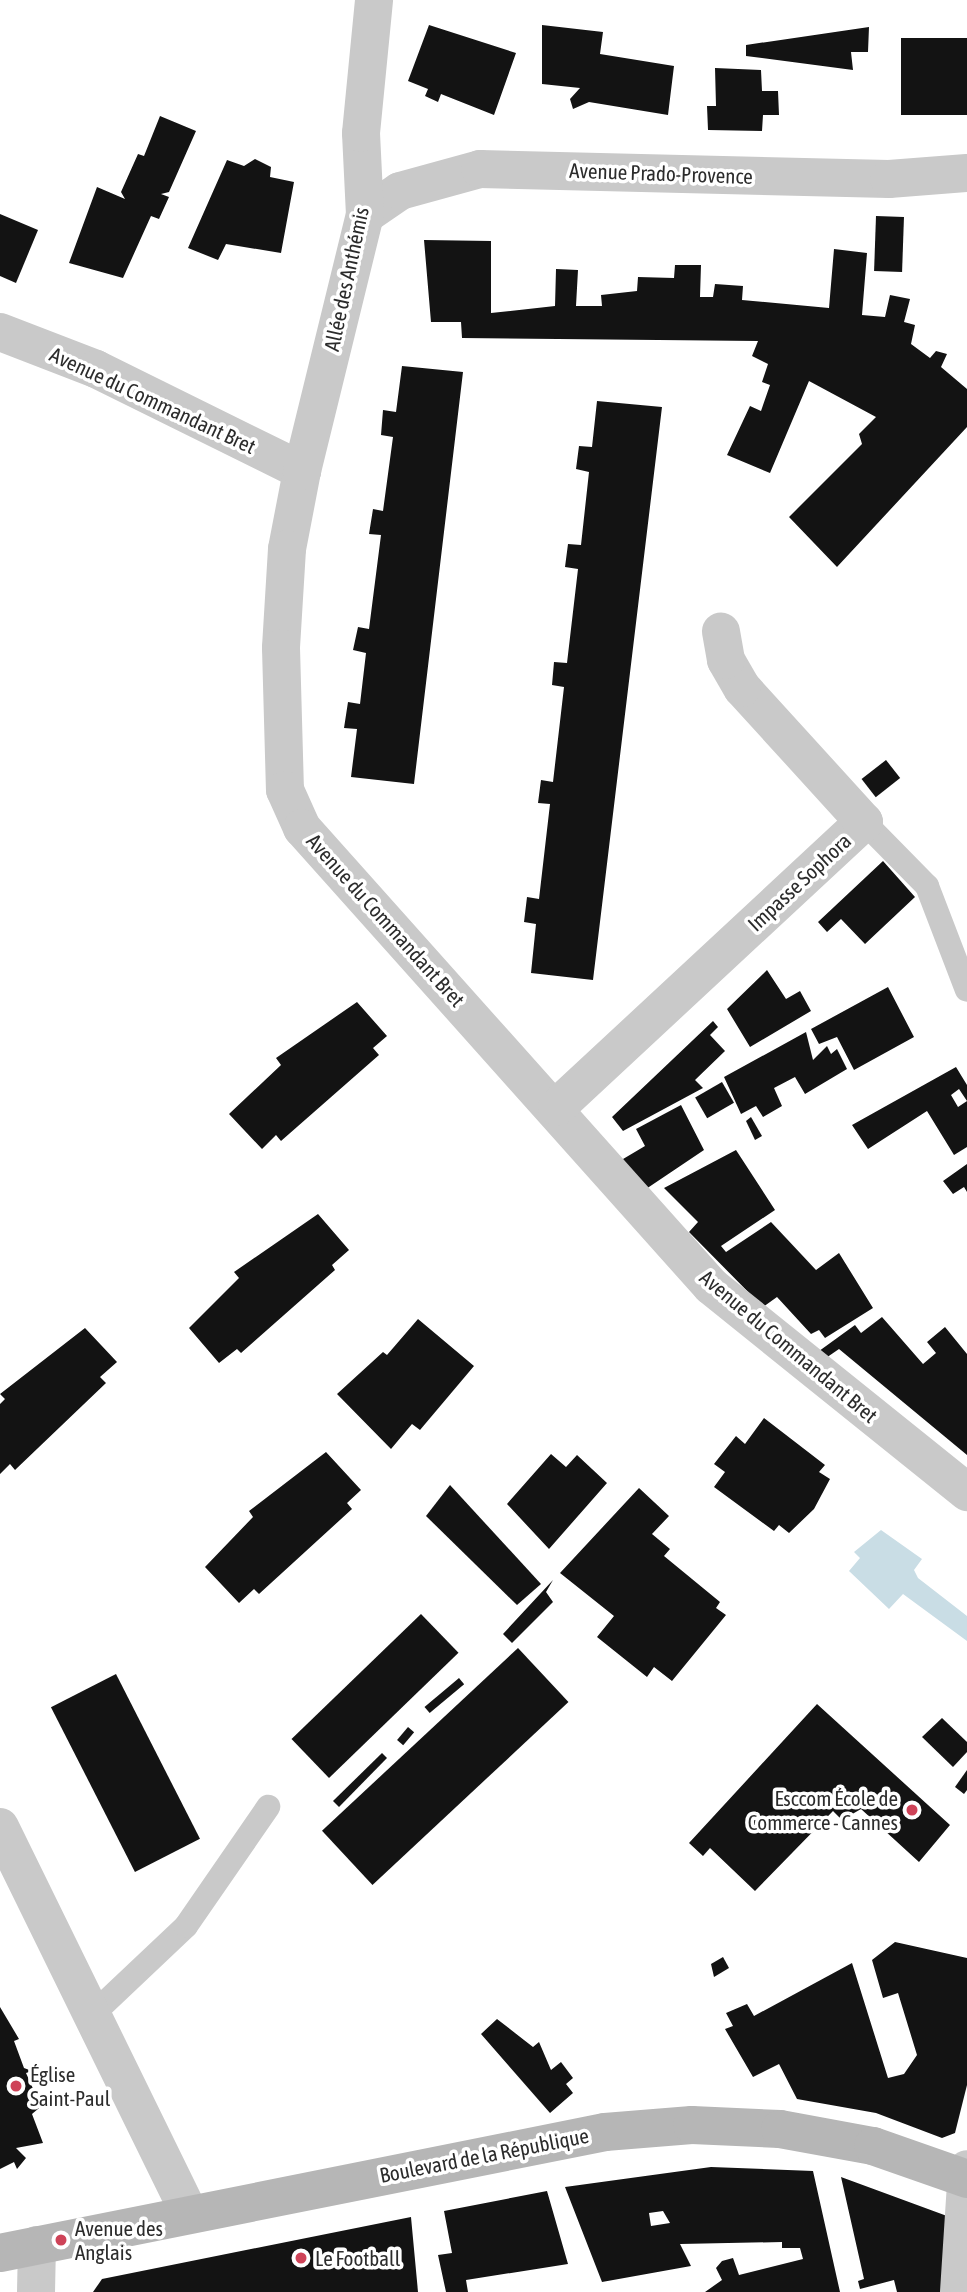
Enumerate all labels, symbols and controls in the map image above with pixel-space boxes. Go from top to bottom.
street label: Avenue Prado-Provence [569,157,753,189]
street label: Allée des Anthémis [318,205,374,353]
street label: Avenue du Commandant Bret [46,341,260,459]
street label: Avenue du Commandant Bret [302,828,470,1012]
street label: Impasse Sophora [742,828,856,936]
street label: Avenue du Commandant Bret [695,1264,883,1428]
place label: Esccom École de Commerce - Cannes [748,1785,898,1835]
marker: Esccom École de Commerce - Cannes [904,1802,920,1818]
place label: Église Saint-Paul [30,2061,110,2111]
marker: Église Saint-Paul [8,2078,24,2094]
street label: Boulevard de la République [377,2122,591,2188]
place label: Avenue des Anglais [75,2215,163,2265]
marker: Avenue des Anglais [53,2232,69,2248]
place label: Le Football [315,2245,400,2271]
marker: Le Football [293,2250,309,2266]

